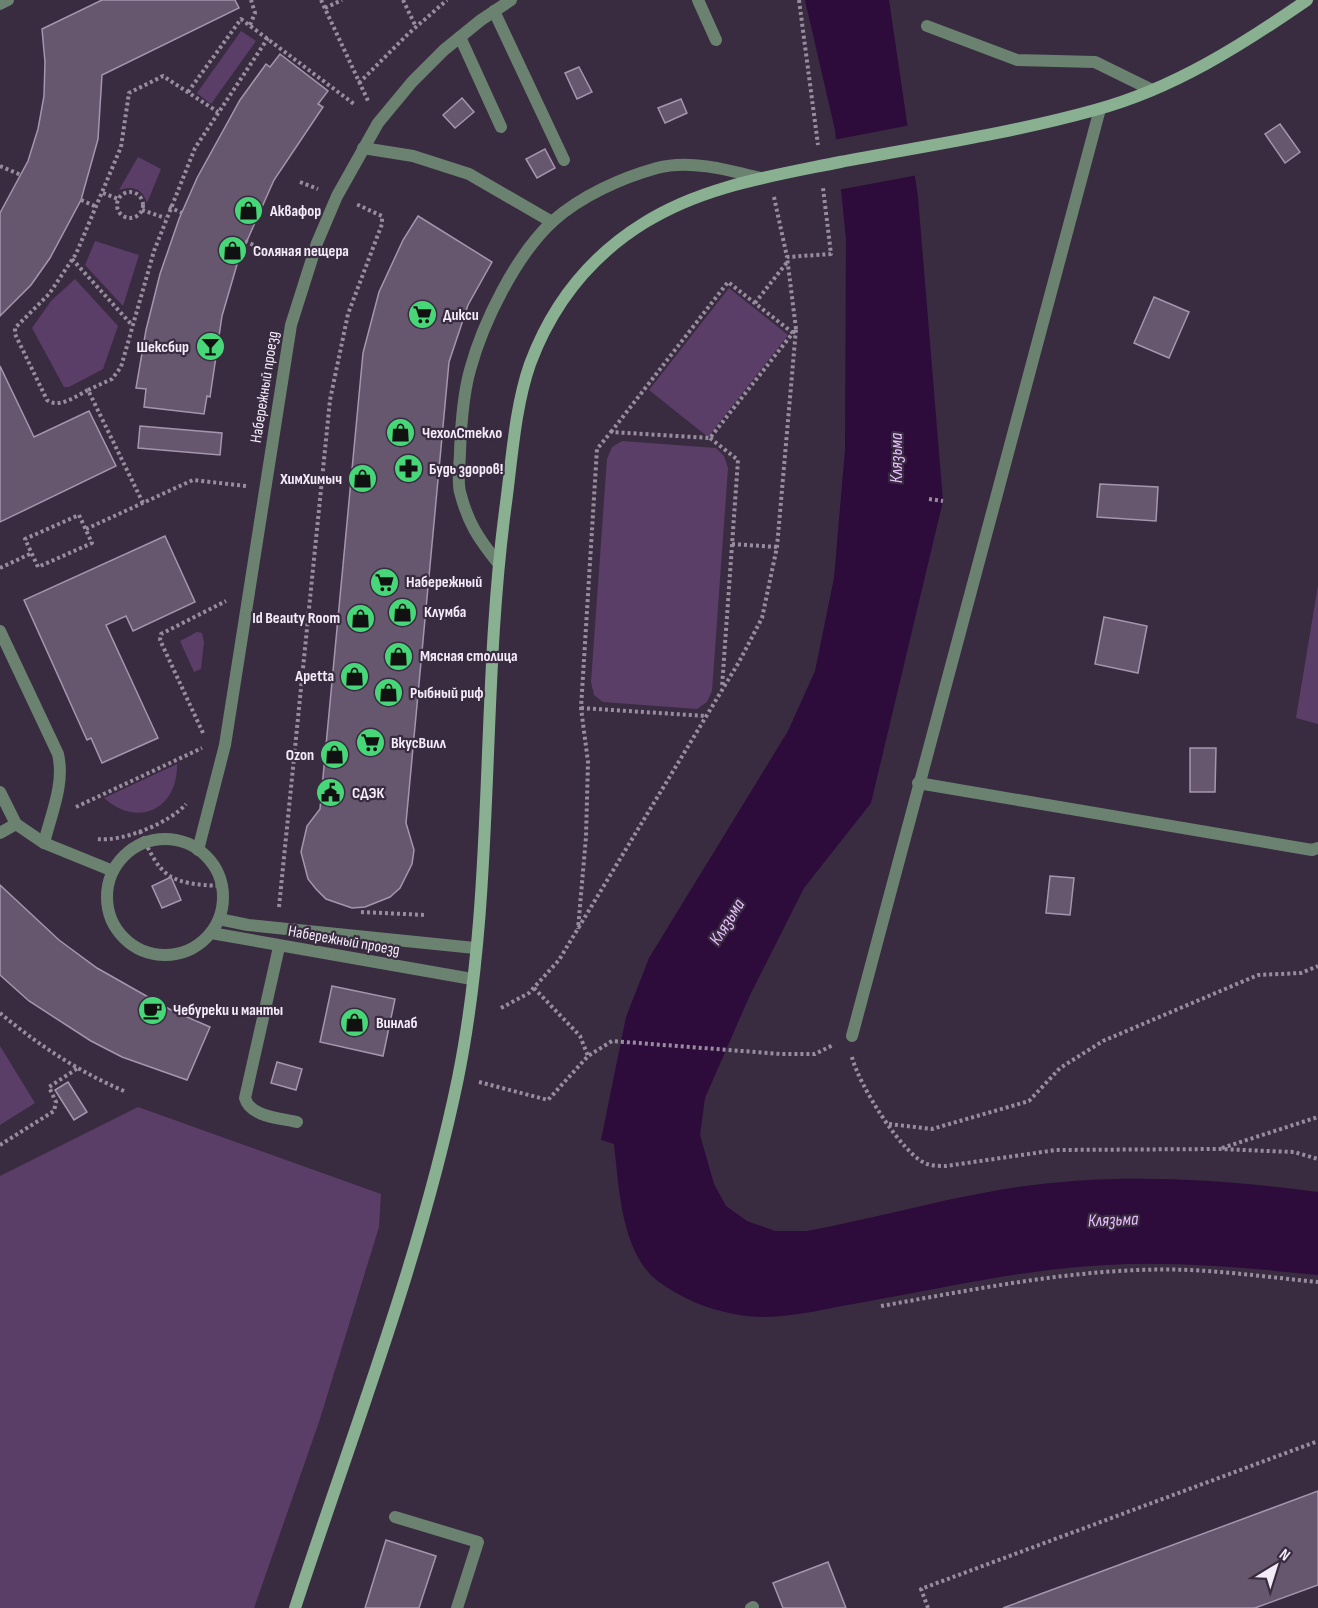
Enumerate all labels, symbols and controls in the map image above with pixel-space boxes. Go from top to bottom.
shop icon: Аквафор [233,195,265,227]
place label: Аквафор [269,202,321,221]
shop icon: Соляная пещера [216,235,248,267]
place label: Соляная пещера [253,242,349,261]
supermarket icon: Дикси [406,299,438,331]
place label: Дикси [443,306,479,325]
street label: Набережный проезд [247,330,283,444]
bar icon: Шексбир [194,331,226,363]
place label: Шексбир [137,338,189,357]
shop icon: ЧехолСтекло [385,417,417,449]
place label: ЧехолСтекло [422,424,502,443]
water label: Клязьма [886,432,907,483]
pharmacy icon: Будь здоров! [392,453,424,485]
place label: Будь здоров! [429,460,503,479]
shop icon: ХимХимыч [347,463,379,495]
place label: ХимХимыч [279,470,342,489]
supermarket icon: Набережный [369,566,401,598]
place label: Набережный [406,573,482,592]
shop icon: Клумба [387,596,419,628]
shop icon: Id Beauty Room [345,602,377,634]
place label: Клумба [424,603,466,622]
place label: Id Beauty Room [252,609,340,628]
shop icon: Мясная столица [383,640,415,672]
place label: Мясная столица [420,647,518,666]
shop icon: Apetta [339,660,371,692]
place label: Apetta [294,667,334,686]
shop icon: Рыбный риф [373,677,405,709]
place label: Рыбный риф [410,684,484,703]
supermarket icon: ВкусВилл [354,727,386,759]
place label: ВкусВилл [391,734,447,753]
shop icon: Ozon [319,739,351,771]
place label: Ozon [286,746,314,765]
public building icon: СДЭК [315,777,347,809]
place label: СДЭК [352,784,384,803]
water label: Клязьма [705,894,750,949]
street label: Набережный проезд [287,922,401,960]
cafe icon: Чебуреки и манты [136,994,168,1026]
place label: Чебуреки и манты [173,1001,283,1020]
shop icon: Винлаб [339,1007,371,1039]
place label: Винлаб [376,1014,418,1033]
water label: Клязьма [1087,1209,1139,1231]
north arrow [1246,1536,1306,1596]
text: N [1275,1545,1294,1565]

